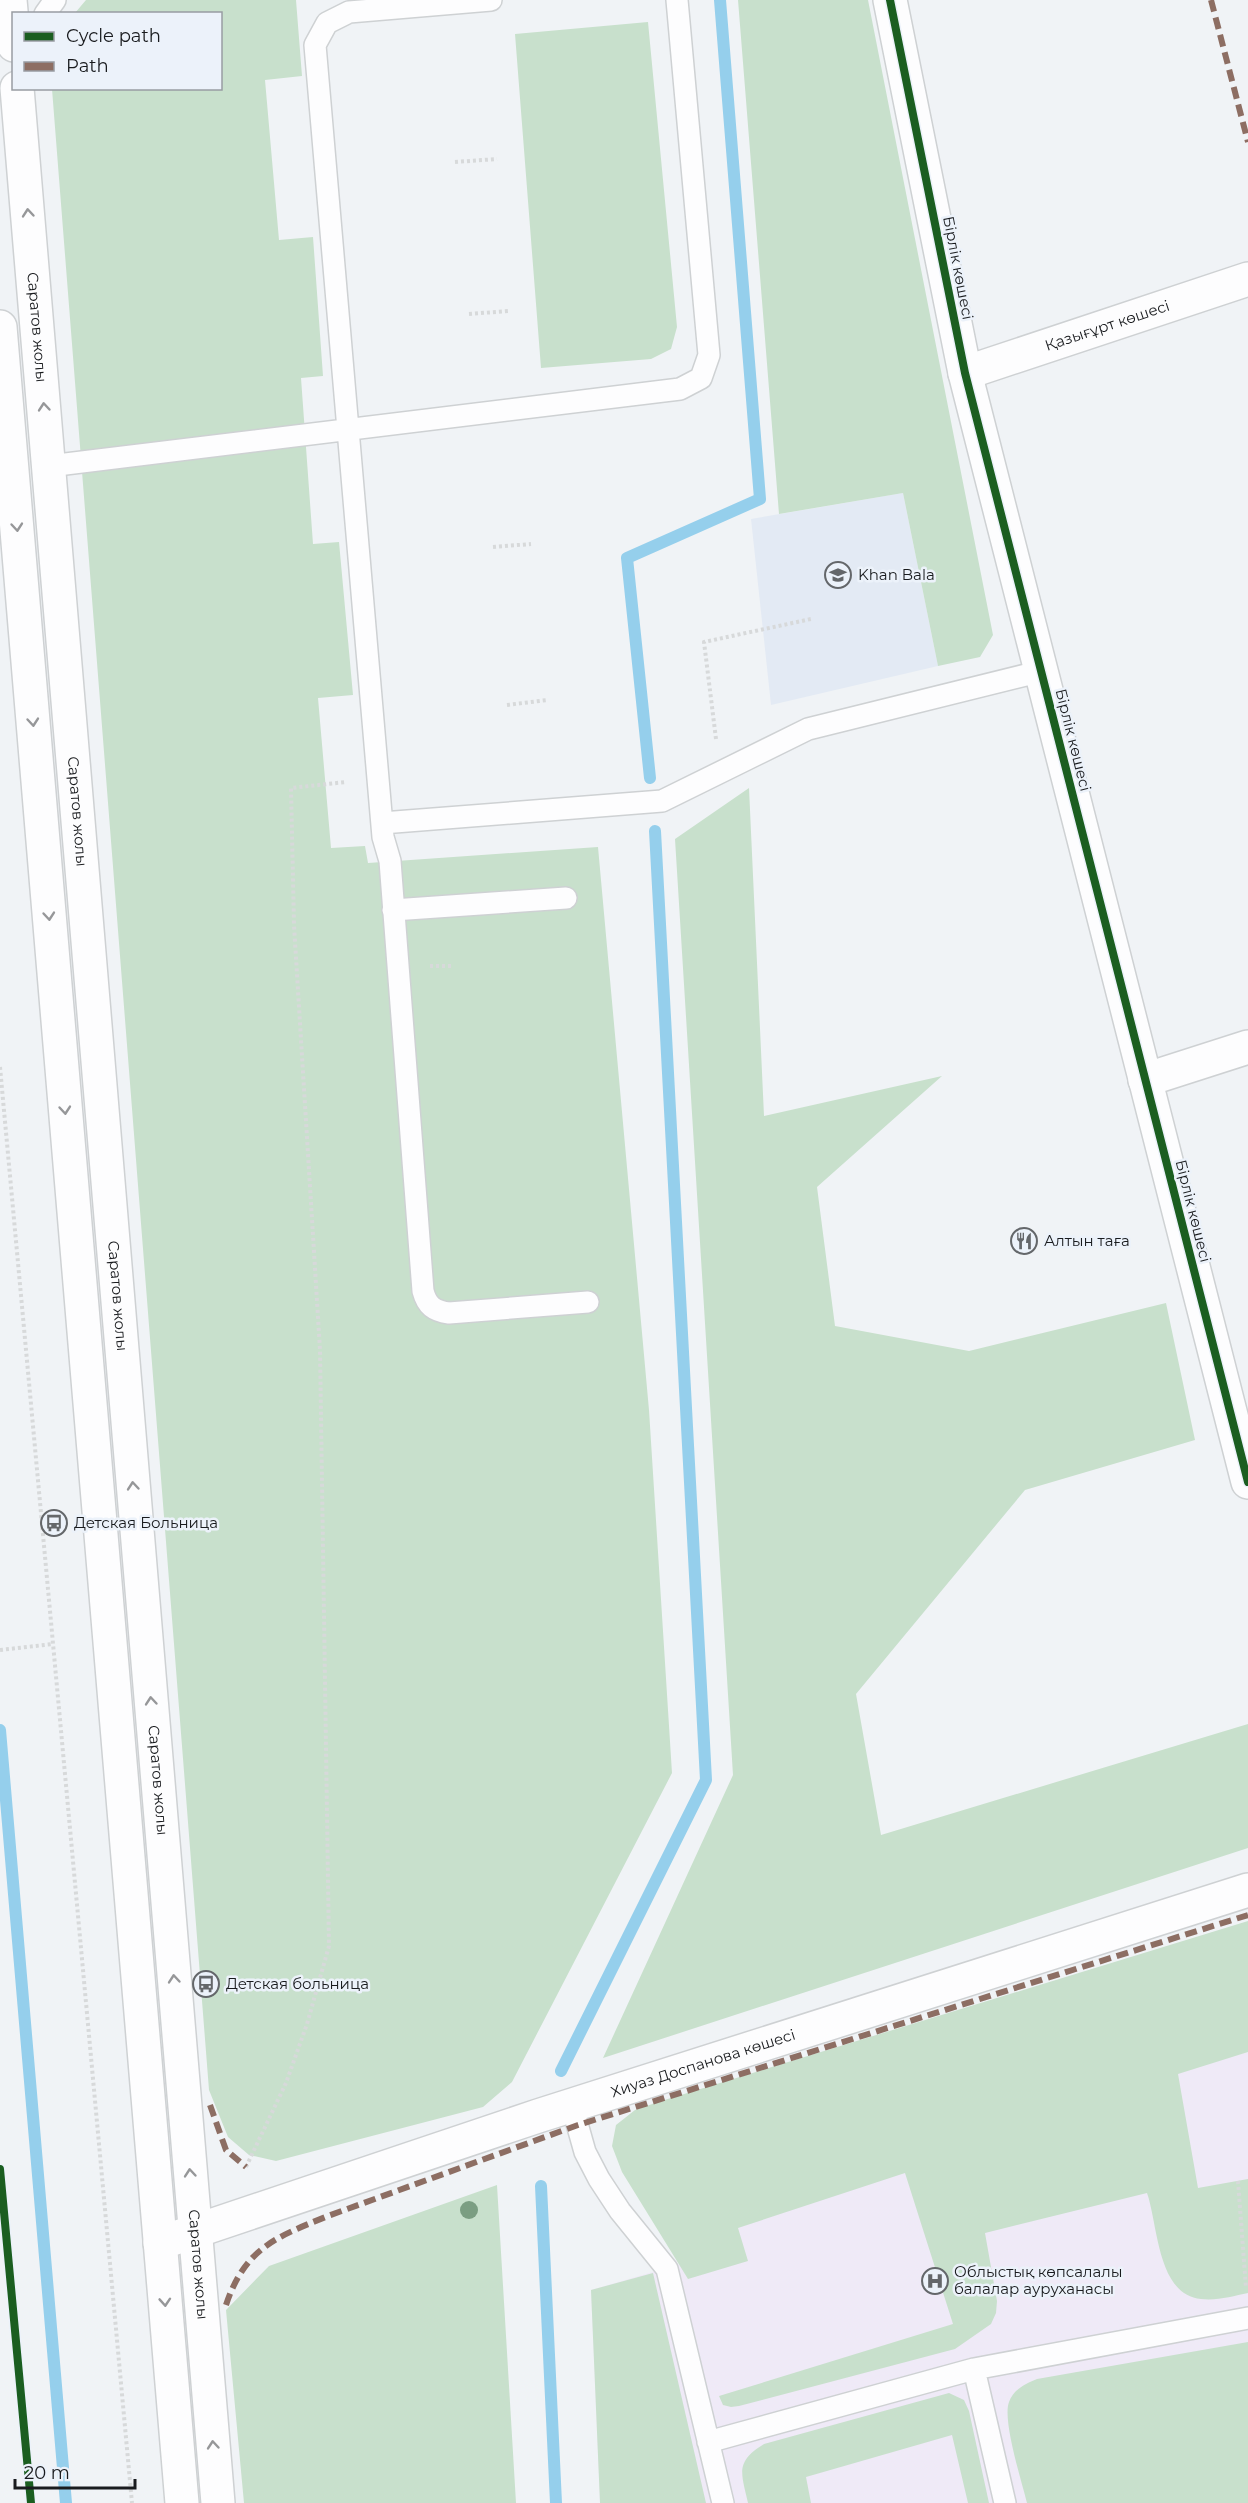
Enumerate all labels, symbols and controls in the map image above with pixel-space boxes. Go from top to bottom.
legend [12,12,222,90]
text: Cycle path [66,25,161,47]
text: Path [66,55,109,77]
one-way arrow [21,208,34,217]
street label: Бірлік көшесі [939,214,978,321]
street label: Саратов жолы [23,271,51,383]
street label: Қазығұрт көшесі [1042,296,1172,355]
one-way arrow [38,403,51,412]
one-way arrow [10,523,23,532]
school or university icon: Khan Bala [823,560,853,590]
place label: Khan Bala [858,565,935,584]
street label: Бірлік көшесі [1052,687,1095,793]
one-way arrow [26,717,39,726]
street label: Саратов жолы [64,756,92,867]
one-way arrow [42,911,55,920]
one-way arrow [58,1106,71,1115]
street label: Бірлік көшесі [1172,1158,1215,1264]
restaurant icon: Алтын таға [1009,1226,1039,1256]
place label: Алтын таға [1044,1231,1130,1250]
street label: Саратов жолы [104,1240,132,1352]
one-way arrow [127,1481,140,1490]
bus stop icon: Детская Больница [39,1508,69,1538]
place label: Детская Больница [74,1513,218,1532]
one-way arrow [145,1696,158,1705]
street label: Саратов жолы [144,1724,172,1836]
bus stop icon: Детская больница [191,1969,221,1999]
one-way arrow [168,1974,181,1983]
place label: Детская больница [226,1974,369,1993]
street label: Хиуаз Доспанова көшесі [608,2025,798,2101]
one-way arrow [184,2169,197,2178]
street label: Саратов жолы [185,2209,213,2320]
place label: Облыстық көпсалалы балалар ауруханасы [954,2262,1122,2298]
hospital icon: Облыстық көпсалалы балалар ауруханасы [920,2266,950,2296]
one-way arrow [158,2297,171,2306]
one-way arrow [207,2440,220,2449]
scale bar [15,2452,135,2490]
text: 20 m [24,2462,70,2484]

